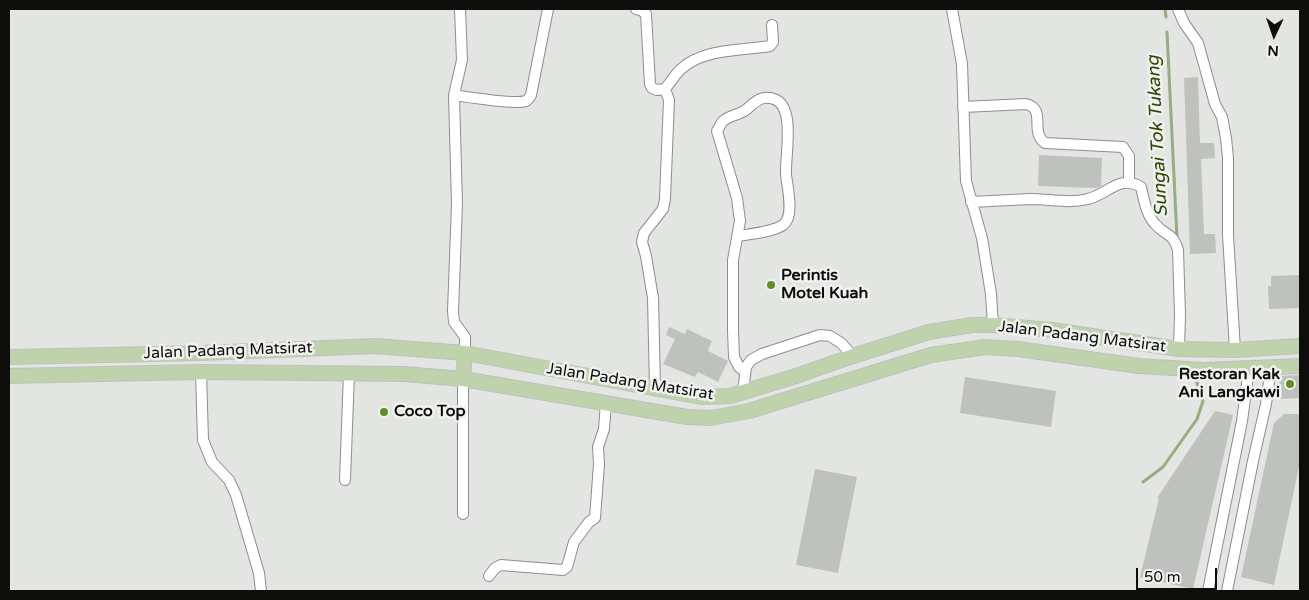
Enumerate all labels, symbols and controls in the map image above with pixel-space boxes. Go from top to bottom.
north arrow [1249,10,1299,60]
text: N [1267,42,1279,59]
water label: Sungai Tok Tukang [1143,55,1173,217]
place label: Perintis Motel Kuah [781,266,868,304]
marker: Perintis Motel Kuah [765,279,777,291]
street label: Jalan Padang Matsirat [997,317,1167,357]
street label: Jalan Padang Matsirat [143,338,313,364]
street label: Jalan Padang Matsirat [545,359,715,405]
place label: Restoran Kak Ani Langkawi [1178,365,1280,403]
marker: Restoran Kak Ani Langkawi [1284,378,1296,390]
place label: Coco Top [394,402,465,422]
marker: Coco Top [378,406,390,418]
scale bar [1139,558,1220,590]
text: 50 m [1144,568,1181,586]

